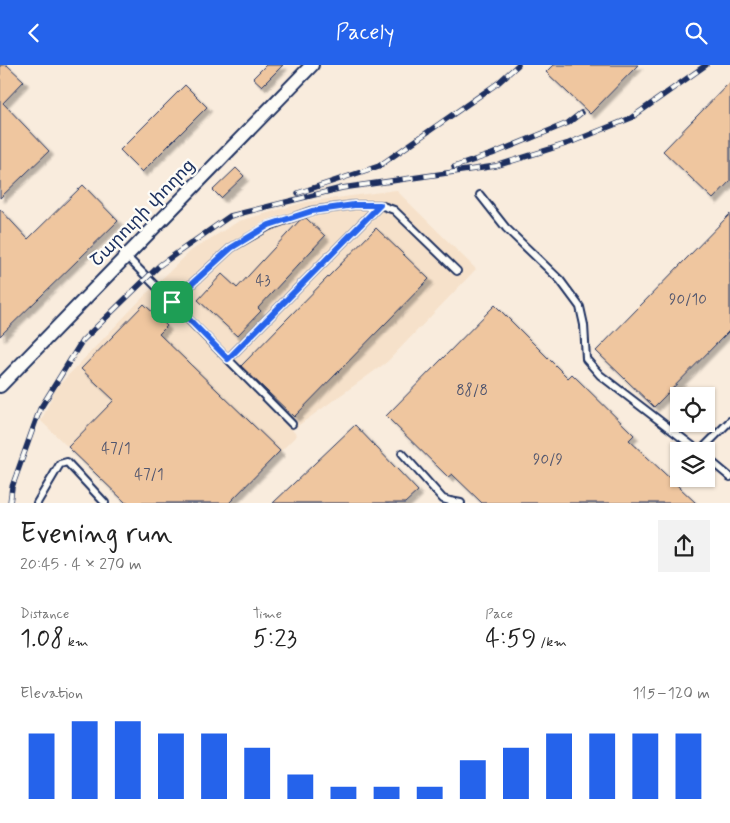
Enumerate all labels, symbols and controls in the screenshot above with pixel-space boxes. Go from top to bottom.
icon: back [20,19,48,47]
text: Pacely [336,19,394,47]
icon: search [682,19,710,47]
street label: Շարուրի փողոց [85,154,201,272]
house number: 43 [255,271,271,291]
pin [151,281,193,323]
icon: arrive [158,288,186,316]
house number: 90/10 [669,290,707,310]
house number: 88/8 [456,381,488,401]
map controls [670,387,715,487]
button: locate [670,387,715,432]
house number: 47/1 [101,439,131,459]
button: layers [670,442,715,487]
house number: 90/9 [533,450,563,470]
house number: 47/1 [134,465,164,485]
text: Evening run [20,516,173,553]
button: share [658,520,710,572]
text: 20:45 · 4 × 270 m [20,554,142,575]
text: Distance [20,605,69,623]
text: Time [253,605,282,623]
text: Pace [485,605,513,623]
text: 1.08 [20,623,64,656]
text: 5:23 [253,623,297,656]
text: 4:59 [485,623,536,656]
text: km [64,633,88,651]
text: /km [536,633,567,651]
text: Elevation [20,683,83,704]
text: 115–120 m [632,683,710,704]

